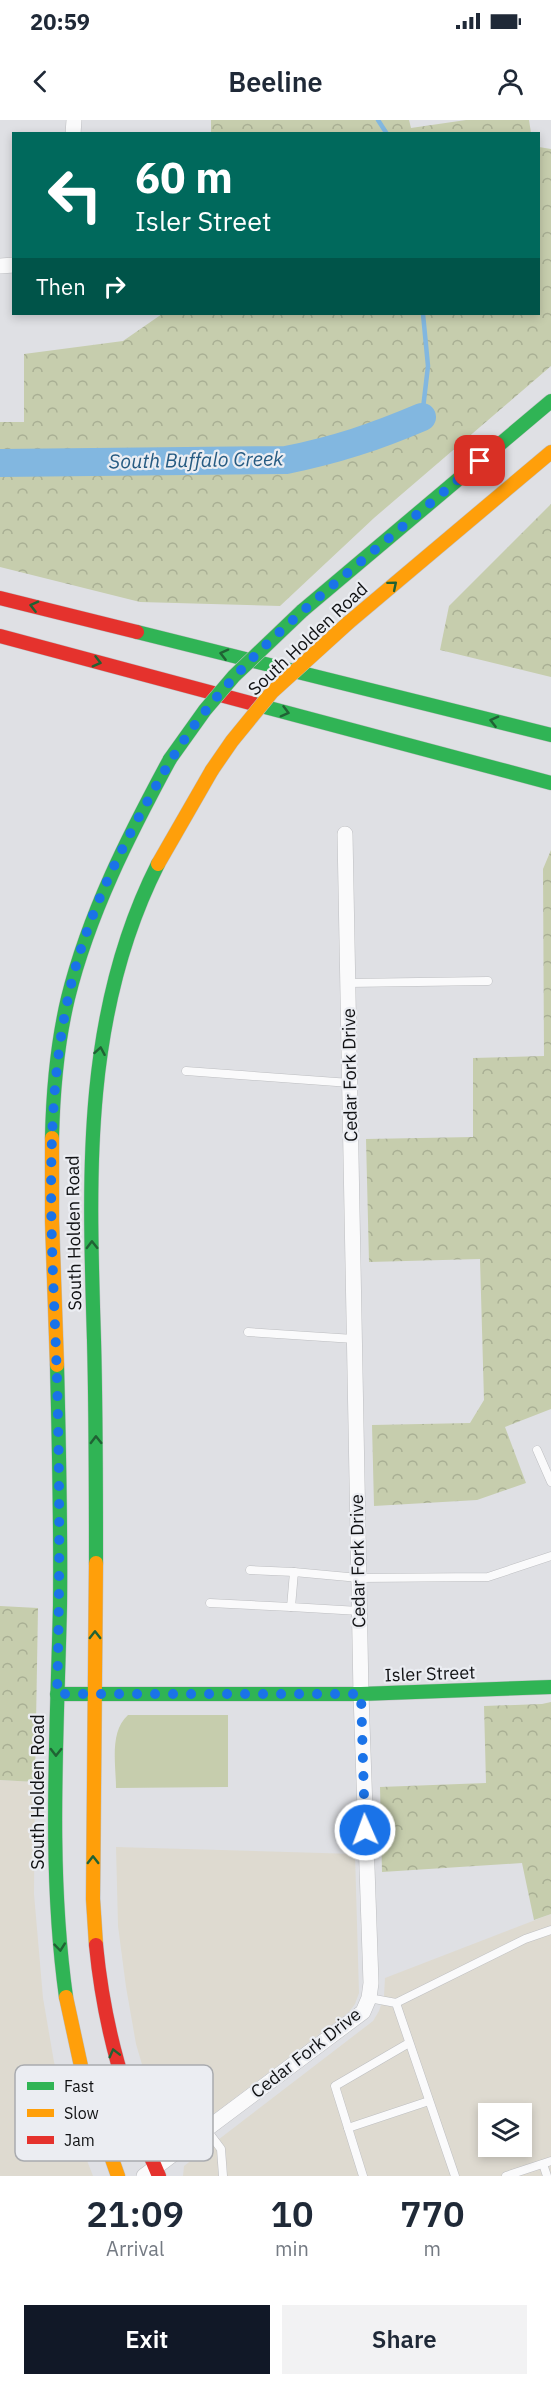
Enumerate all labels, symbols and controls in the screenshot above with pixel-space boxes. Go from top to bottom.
text: 20:59 [30,7,90,36]
text: Beeline [228,64,323,99]
icon: back [24,65,57,98]
icon: person [494,65,527,98]
text: 60 m [135,150,233,205]
icon: left [36,156,114,234]
text: Isler Street [135,203,271,238]
icon: right [98,270,131,303]
text: Then [36,272,86,301]
pin [454,435,505,486]
water label: South Buffalo Creek [108,444,284,475]
icon: arrive [463,444,496,477]
street label: South Holden Road [243,577,372,700]
one-way arrow [386,581,397,592]
one-way arrow [30,601,40,614]
one-way arrow [219,648,229,661]
one-way arrow [91,655,102,667]
one-way arrow [280,705,290,718]
one-way arrow [489,716,499,729]
street label: Cedar Fork Drive [337,1008,362,1142]
one-way arrow [93,1046,106,1056]
street label: South Holden Road [61,1155,86,1311]
one-way arrow [86,1241,99,1250]
one-way arrow [90,1436,102,1445]
street label: Cedar Fork Drive [345,1494,370,1628]
one-way arrow [89,1631,101,1640]
street label: Isler Street [384,1660,476,1687]
street label: South Holden Road [26,1714,49,1870]
one-way arrow [50,1748,62,1757]
position arrow [333,1798,397,1862]
one-way arrow [87,1856,99,1865]
one-way arrow [54,1942,66,1951]
street label: Cedar Fork Drive [246,2002,366,2103]
one-way arrow [109,2048,122,2058]
legend [15,2065,213,2161]
text: Fast [64,2076,94,2096]
text: Slow [64,2103,99,2123]
map controls [478,2103,532,2157]
button: layers [478,2103,532,2157]
text: Jam [64,2130,95,2150]
text: 21:09 [86,2190,184,2237]
text: 10 [270,2190,314,2237]
text: 770 [400,2190,465,2237]
text: Arrival [106,2235,164,2262]
text: min [275,2235,309,2262]
text: m [424,2235,441,2262]
button: Exit [24,2305,270,2374]
button: Share [282,2305,527,2374]

